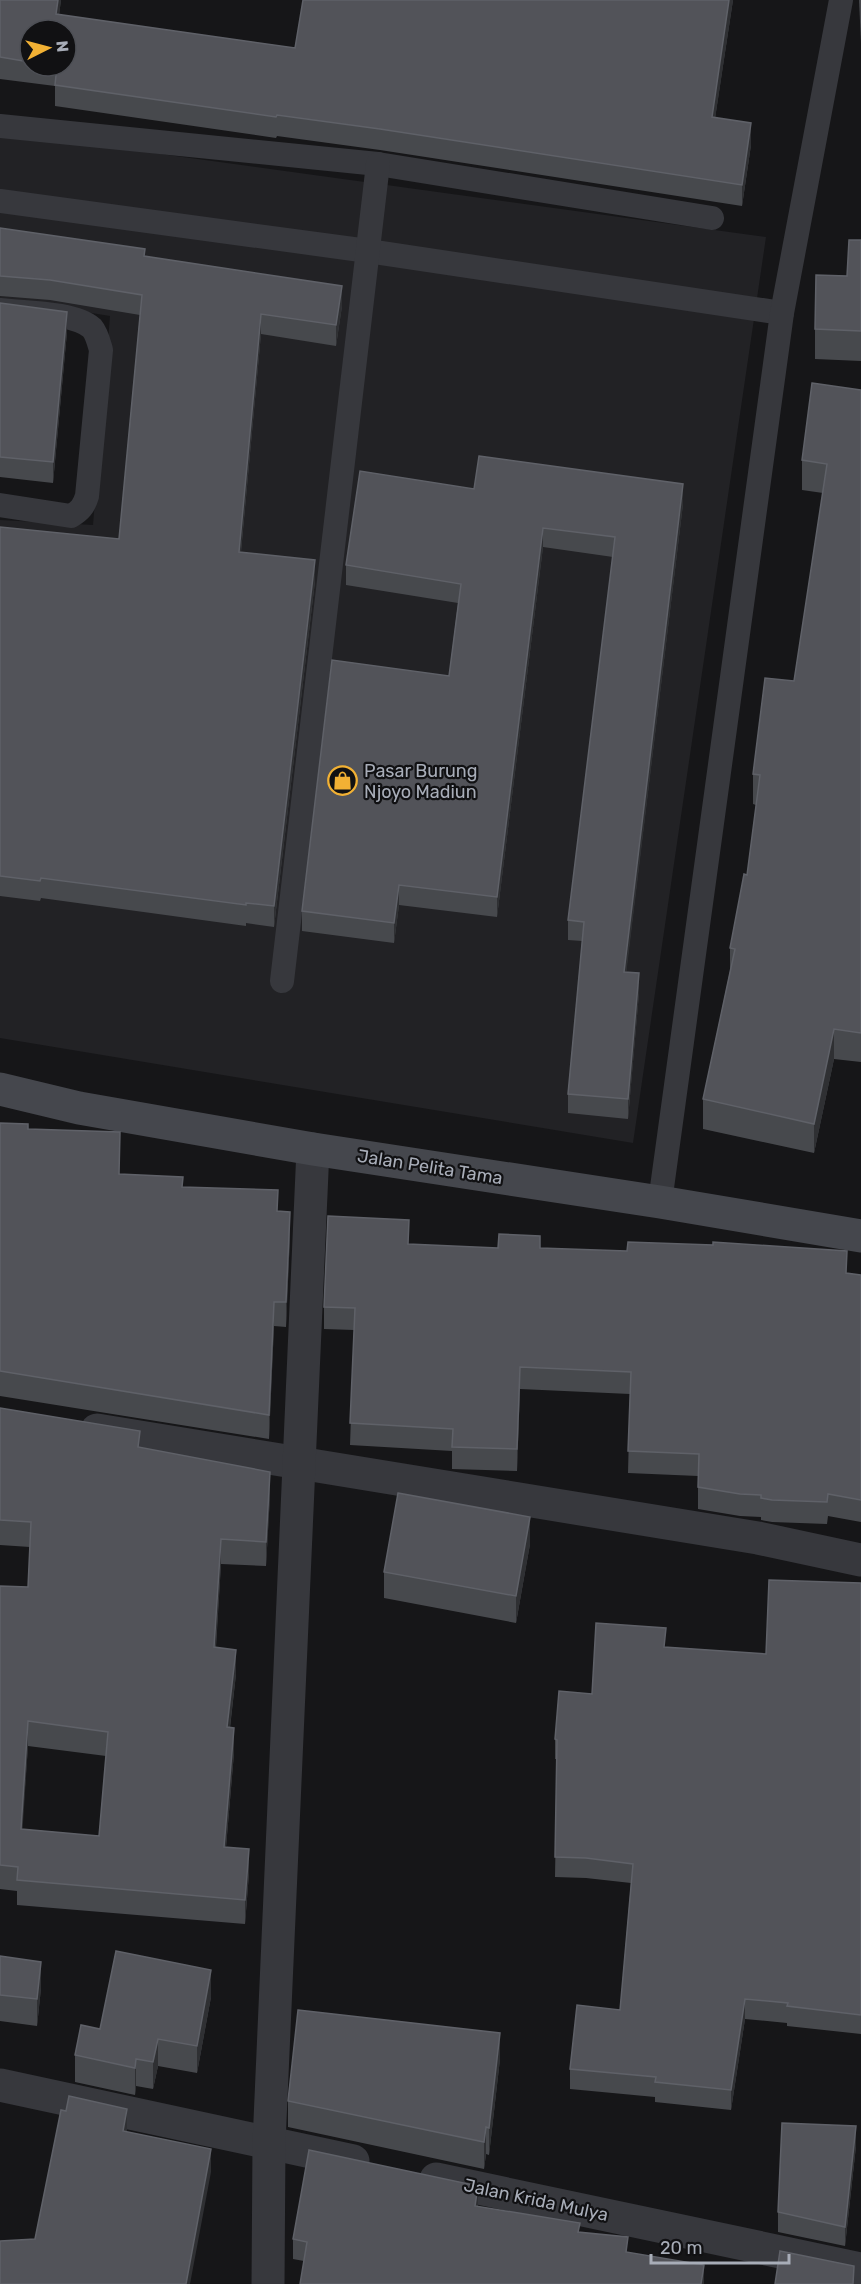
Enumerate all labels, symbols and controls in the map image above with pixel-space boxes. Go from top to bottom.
north arrow [18,18,78,78]
text: N [52,40,72,53]
place label: Pasar Burung Njoyo Madiun [364,760,477,803]
shop icon: Pasar Burung Njoyo Madiun [327,765,359,797]
street label: Jalan Pelita Tama [356,1145,504,1189]
street label: Jalan Krida Mulya [462,2174,610,2226]
scale bar [651,2227,789,2265]
text: 20 m [660,2237,702,2259]

